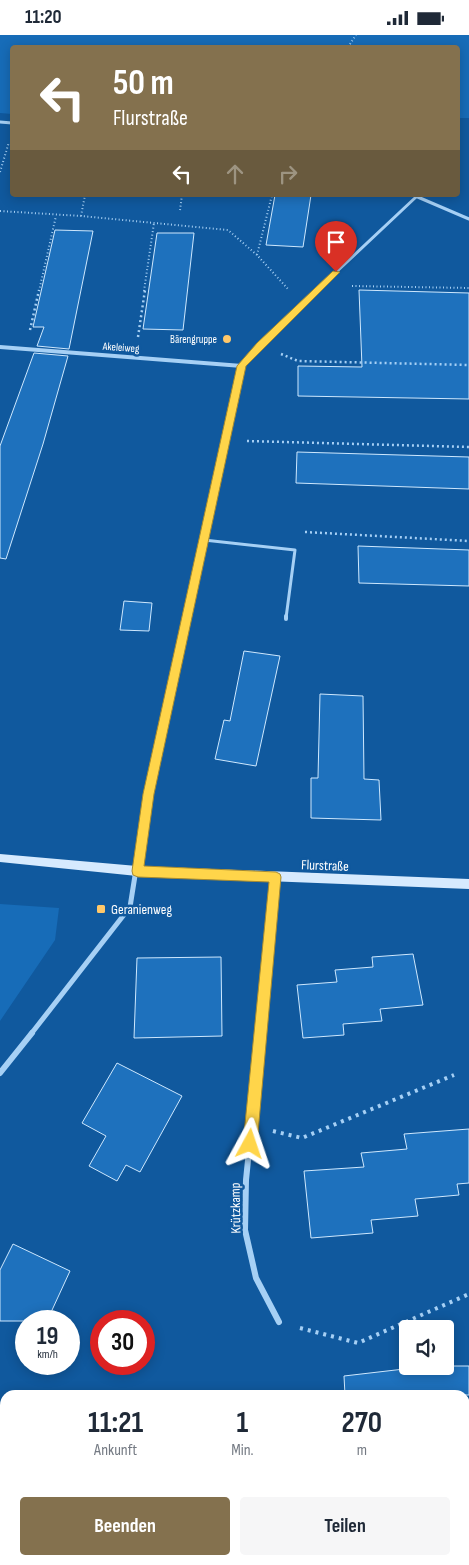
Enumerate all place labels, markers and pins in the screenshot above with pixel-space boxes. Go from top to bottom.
pin [315,221,357,272]
place label: Bärengruppe [170,333,217,346]
marker: Bärengruppe [221,333,233,345]
place label: Geranienweg [111,901,172,918]
marker: Geranienweg [95,903,107,915]

